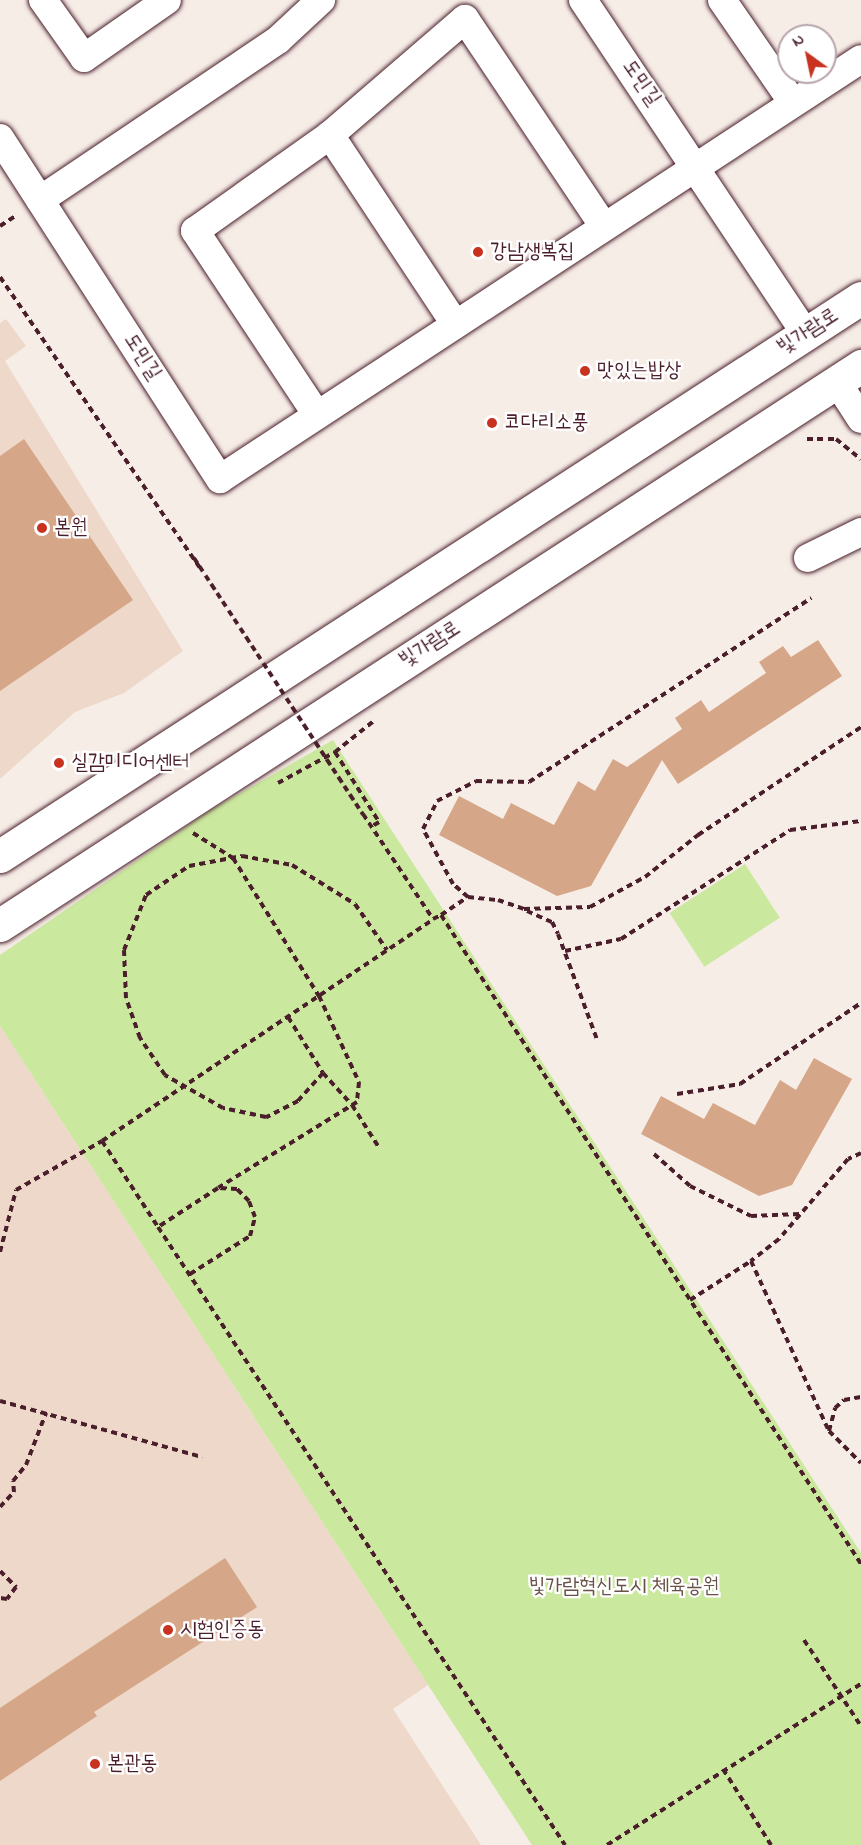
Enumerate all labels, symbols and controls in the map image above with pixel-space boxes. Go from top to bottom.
north arrow [777,24,837,84]
text: N [787,28,809,54]
street label: 도민길 [616,55,666,111]
place label: 강남생복집 [490,239,574,265]
marker: 강남생복집 [471,245,485,259]
street label: 빛가람로 [773,303,843,361]
street label: 도민길 [118,329,166,385]
place label: 맛있는밥상 [597,358,681,384]
marker: 맛있는밥상 [578,364,592,378]
place label: 코다리소풍 [504,410,588,436]
marker: 코다리소풍 [485,416,499,430]
place label: 본원 [54,515,88,541]
marker: 본원 [35,521,49,535]
street label: 빛가람로 [395,616,465,674]
place label: 실감미디어센터 [71,750,189,776]
marker: 실감미디어센터 [52,756,66,770]
park label: 빛가람혁신도시 체육공원 [528,1574,720,1600]
place label: 시험인증동 [180,1617,264,1643]
marker: 시험인증동 [161,1623,175,1637]
place label: 본관동 [107,1751,158,1777]
marker: 본관동 [88,1757,102,1771]

